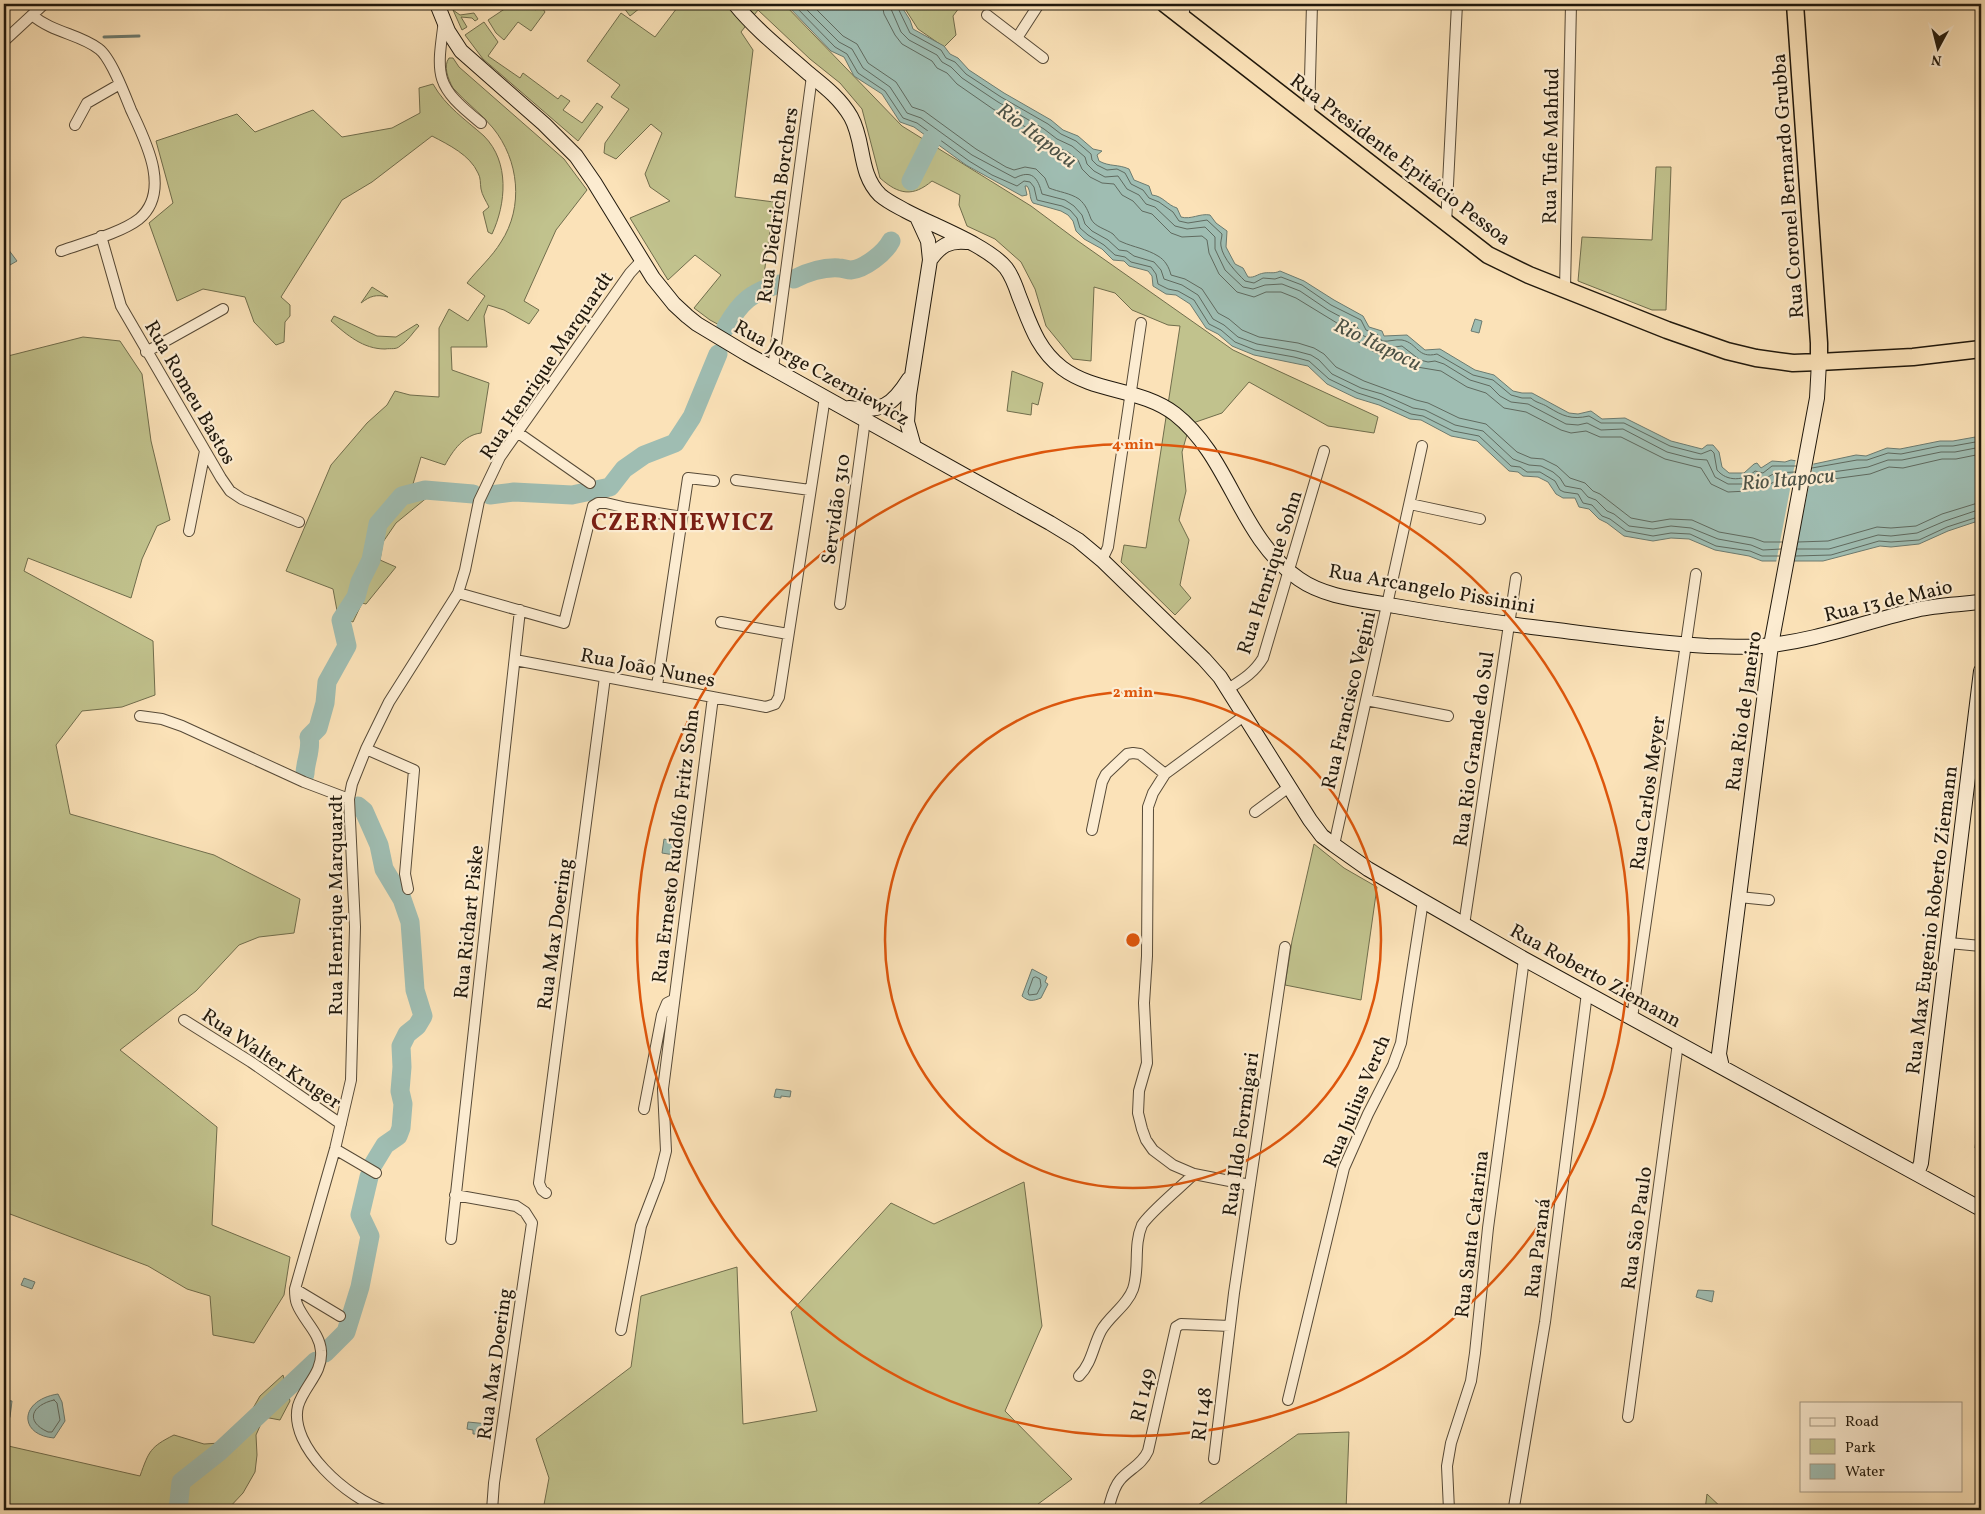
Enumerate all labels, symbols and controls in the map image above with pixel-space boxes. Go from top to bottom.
north arrow [1912,22,1962,72]
text: N [1930,49,1943,69]
street label: Rua Coronel Bernardo Grubba [1766,52,1812,319]
street label: Rua Presidente Epitácio Pessoa [1283,68,1516,253]
street label: Rua Tufie Mahfud [1537,68,1567,224]
water label: Rio Itapocu [990,96,1082,176]
street label: Rua Diedrich Borchers [751,106,807,305]
street label: Rua Henrique Marquardt [474,267,621,466]
water label: Rio Itapocu [1329,312,1426,379]
street label: Rua Jorge Czerniewicz [728,314,914,434]
street label: Rua Romeu Bastos [137,316,242,470]
text: 4 min [1112,435,1154,456]
street label: Servidão 310 [815,452,859,566]
water label: Rio Itapocu [1740,462,1836,499]
street label: Rua Henrique Sohn [1231,487,1311,658]
district label: CZERNIEWICZ [591,506,775,541]
street label: Rua Arcangelo Pissinini [1326,558,1537,622]
street label: Rua 13 de Maio [1822,574,1955,630]
street label: Rua Francisco Vegini [1316,609,1384,792]
street label: Rua Rio de Janeiro [1720,630,1770,793]
street label: Rua João Nunes [578,642,717,696]
street label: Rua Rio Grande do Sul [1447,650,1503,849]
text: 2 min [1113,683,1153,704]
street label: Rua Ernesto Rudolfo Fritz Sohn [646,707,708,985]
street label: Rua Carlos Meyer [1624,714,1674,872]
street label: Rua Max Eugenio Roberto Ziemann [1900,764,1966,1076]
street label: Rua Henrique Marquardt [323,794,351,1016]
street label: Rua Richart Piske [448,844,492,1001]
street label: Rua Max Doering [531,857,580,1012]
street label: Rua Roberto Ziemann [1504,918,1686,1036]
centre of rings [1124,931,1142,949]
street label: Rua Walter Kruger [196,1003,346,1117]
street label: Rua Julius Verch [1317,1031,1399,1173]
street label: Rua Ildo Formigari [1217,1050,1267,1218]
street label: Rua Santa Catarina [1449,1149,1497,1320]
street label: Rua São Paulo [1615,1165,1660,1292]
street label: Rua Paraná [1519,1197,1559,1300]
street label: Rua Max Doering [471,1287,520,1442]
street label: RI 149 [1125,1366,1163,1425]
street label: RI 148 [1186,1386,1220,1443]
legend [1800,1402,1962,1492]
text: Road [1845,1412,1879,1433]
text: Park [1845,1438,1876,1459]
text: Water [1845,1462,1885,1483]

